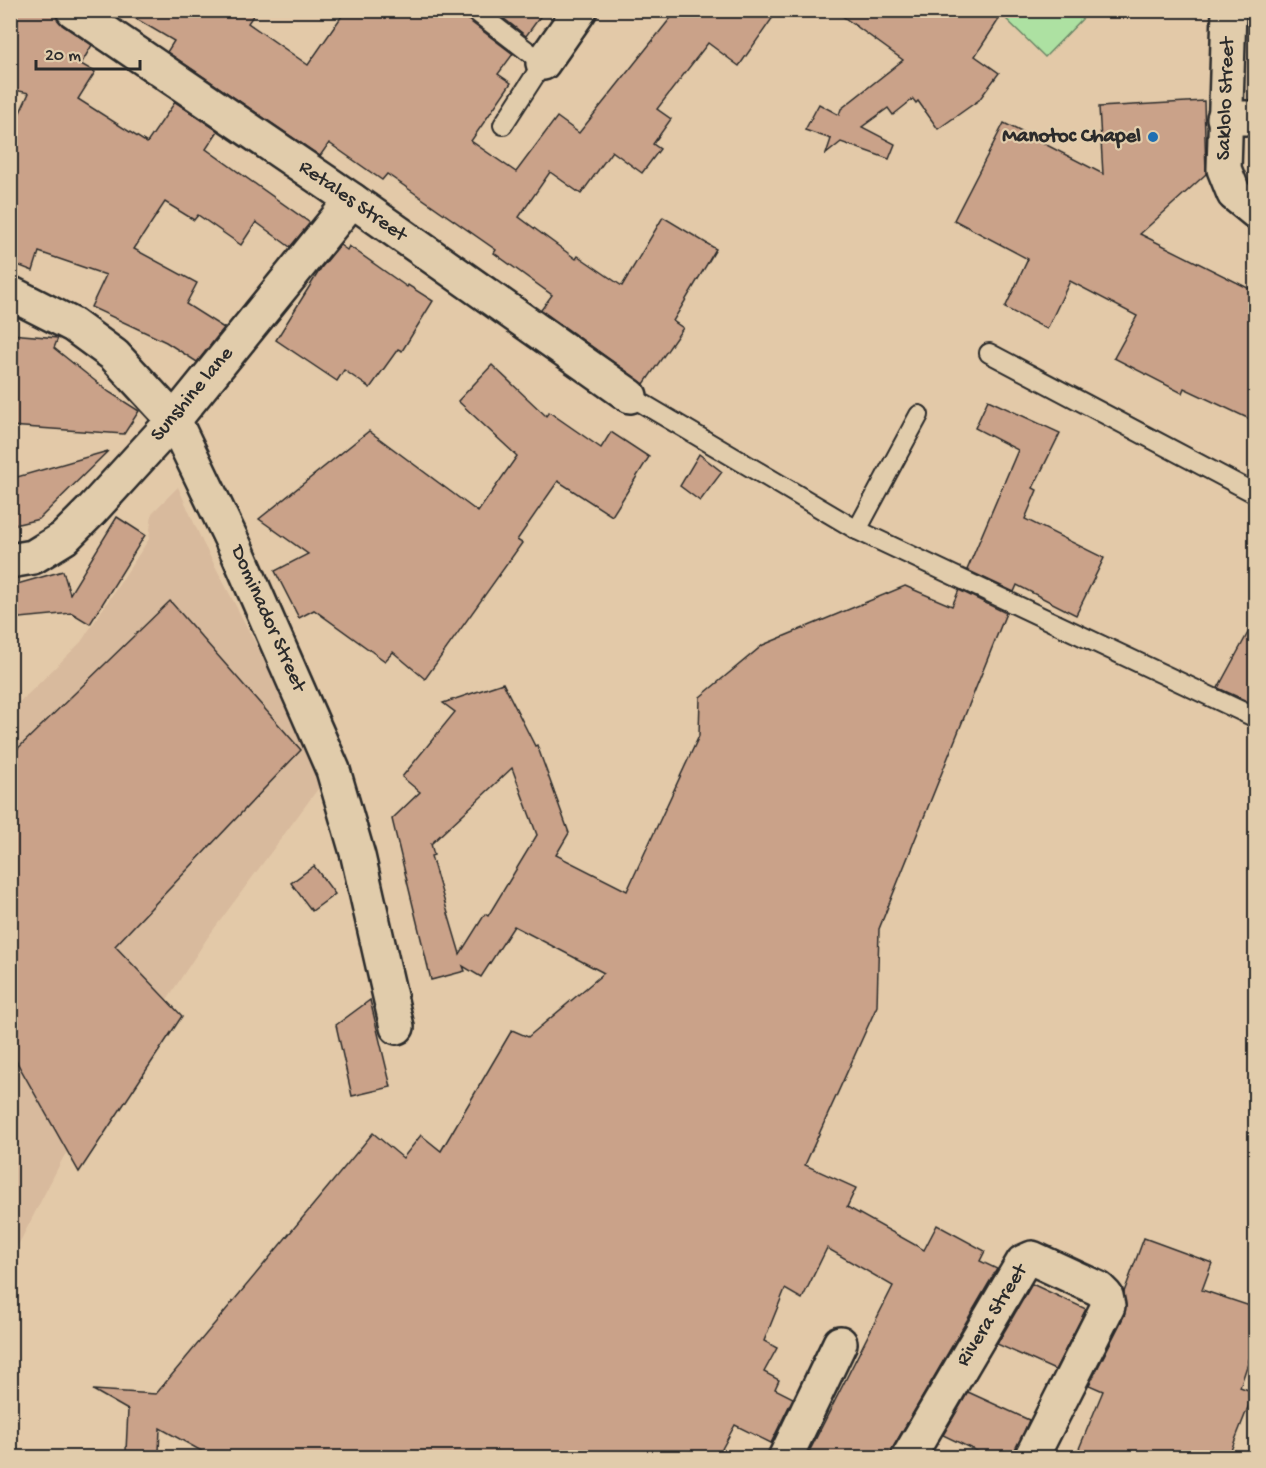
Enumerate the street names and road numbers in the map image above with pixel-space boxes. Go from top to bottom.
street label: Saklolo Street [1212,35,1242,161]
street label: Retales Street [293,156,413,250]
street label: Sunshine lane [146,342,241,447]
street label: Dominador Street [223,540,311,698]
street label: Rivera Street [952,1258,1036,1372]

